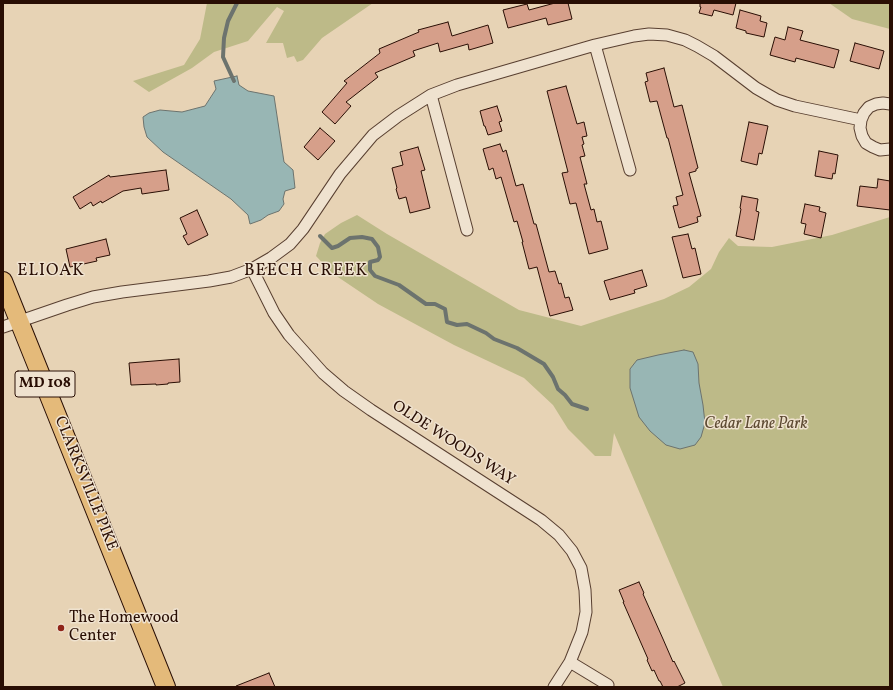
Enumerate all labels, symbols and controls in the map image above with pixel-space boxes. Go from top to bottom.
district label: ELIOAK [17,262,85,282]
district label: BEECH CREEK [244,262,368,282]
road number: MD 108 [15,371,75,397]
street label: OLDE WOODS WAY [388,397,518,491]
street label: CLARKSVILLE PIKE [49,414,121,554]
park label: Cedar Lane Park [704,415,808,435]
place label: The Homewood Center [69,609,179,647]
marker: The Homewood Center [56,623,66,633]

